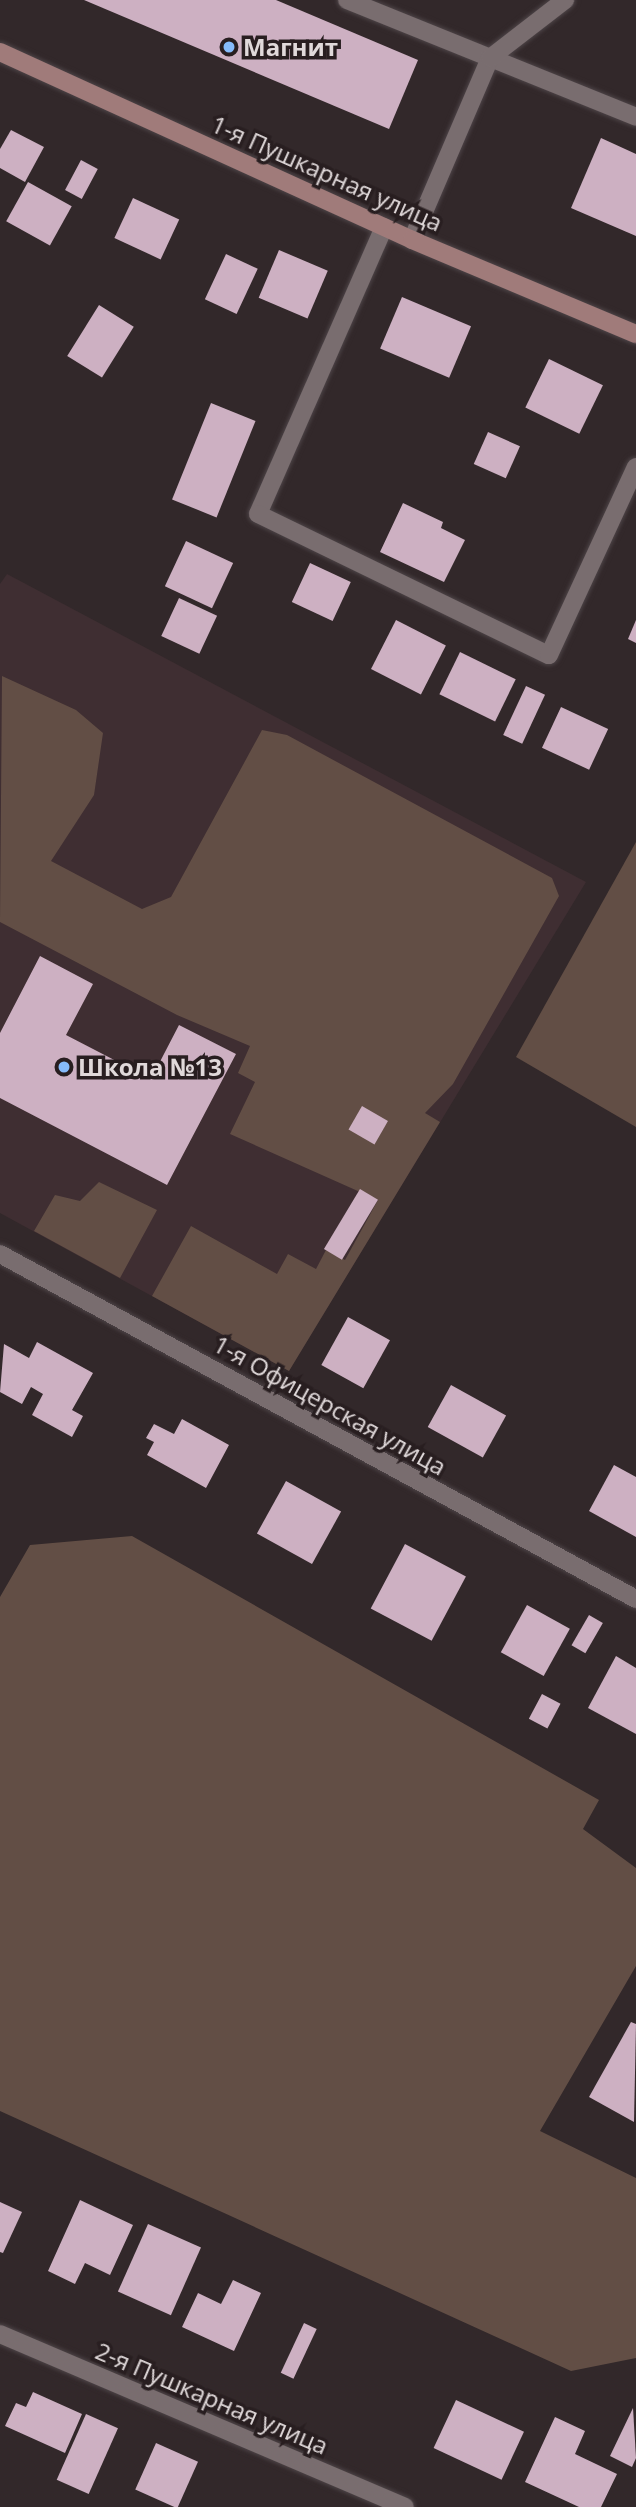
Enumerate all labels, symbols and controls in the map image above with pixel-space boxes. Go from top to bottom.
place label: Магнит [243,33,338,61]
marker: Магнит [221,39,237,55]
street label: 1-я Пушкарная улица [207,109,447,237]
place label: Школа №13 [78,1053,222,1081]
marker: Школа №13 [56,1059,72,1075]
street label: 1-я Офицерская улица [209,1329,451,1481]
street label: 2-я Пушкарная улица [91,2336,333,2460]

